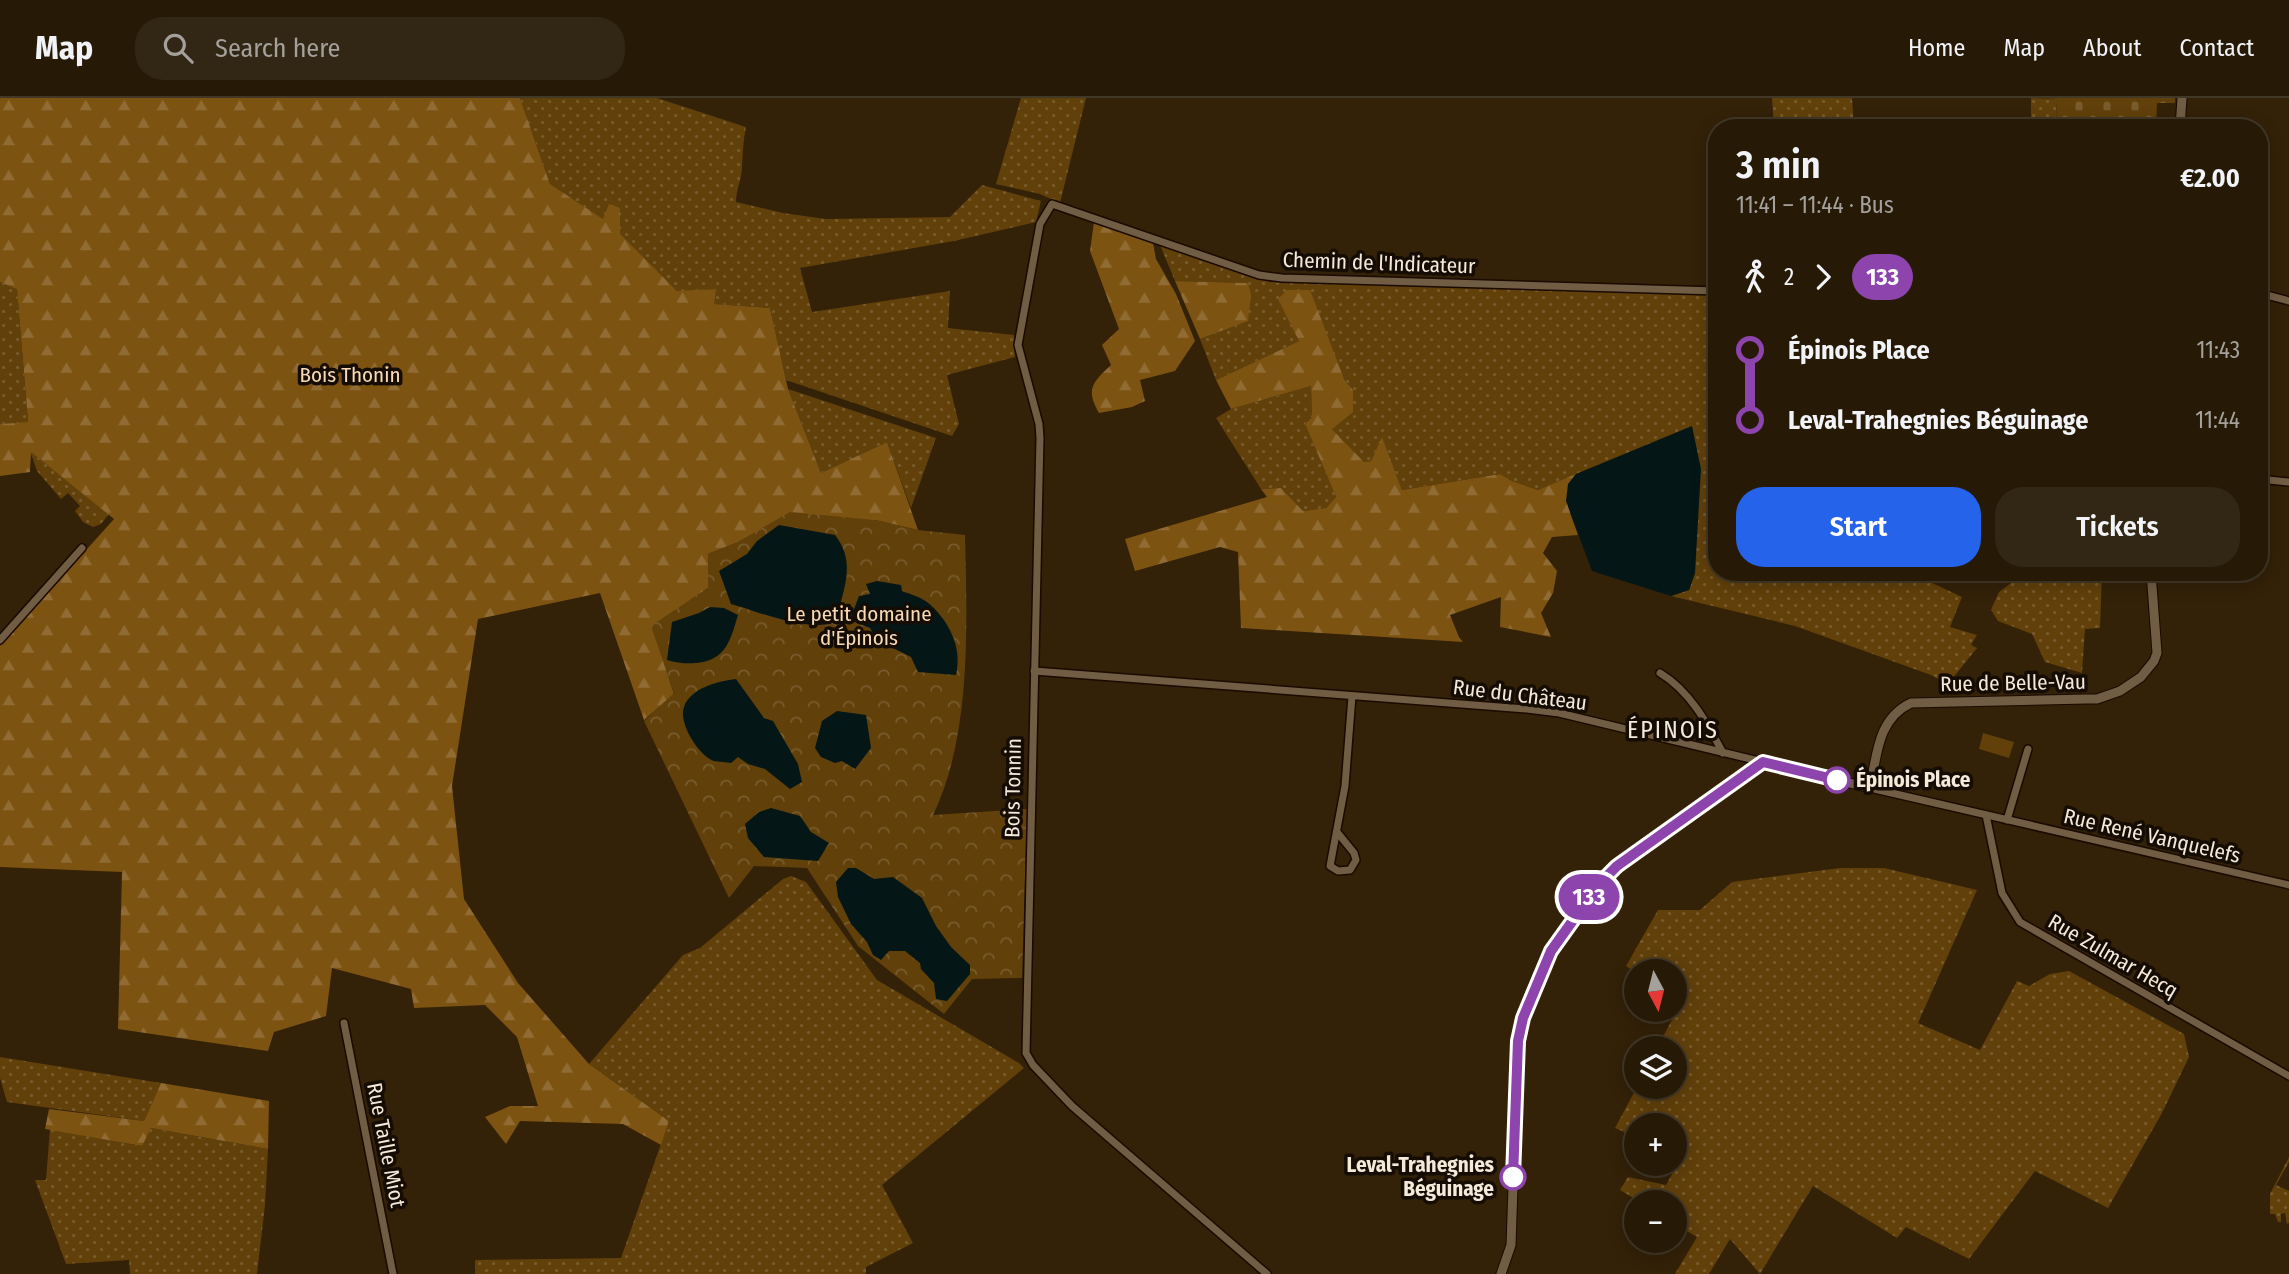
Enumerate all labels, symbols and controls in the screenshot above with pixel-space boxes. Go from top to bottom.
search box [135,17,625,80]
text: Map [35,28,93,68]
icon: search [159,29,197,67]
text: Search here [215,33,340,64]
text: Home [1908,34,1965,62]
text: Map [2003,34,2045,62]
text: About [2083,34,2141,62]
text: Contact [2179,34,2254,62]
text: 3 min [1736,142,1821,188]
text: €2.00 [2180,163,2240,194]
text: 11:41 – 11:44 · Bus [1736,191,1894,219]
street label: Chemin de l'Indicateur [1282,247,1476,279]
icon: walk [1736,258,1774,296]
icon: forward [1804,258,1842,296]
text: 2 [1784,263,1794,291]
text: 133 [1866,263,1899,291]
text: Épinois Place [1788,335,1930,366]
text: 11:43 [2196,336,2240,364]
park label: Bois Thonin [300,362,401,388]
text: Leval-Trahegnies Béguinage [1788,405,2088,436]
text: 11:44 [2195,406,2240,434]
button: Start [1736,487,1981,567]
button: Tickets [1995,487,2240,567]
park label: Le petit domaine d'Épinois [786,601,932,651]
street label: Rue de Belle-Vau [1940,669,2086,697]
street label: Rue du Château [1452,674,1588,716]
district label: ÉPINOIS [1627,715,1719,744]
street label: Bois Tonnin [999,738,1027,838]
place label: Épinois Place [1856,766,1971,793]
marker: Épinois Place [1824,767,1850,793]
street label: Rue René Vanquelefs [2061,803,2243,869]
line badge: 133 [1549,874,1629,920]
text: 133 [1573,883,1605,911]
street label: Rue Zulmar Hecq [2044,908,2182,1004]
north arrow [1624,959,1687,1022]
map controls [1624,959,1687,1253]
button: layers [1624,1036,1687,1099]
street label: Rue Taille Miot [361,1080,411,1210]
button: + [1624,1113,1687,1176]
place label: Leval-Trahegnies Béguinage [1347,1152,1494,1202]
marker: Leval-Trahegnies Béguinage [1500,1164,1526,1190]
button: − [1624,1190,1687,1253]

